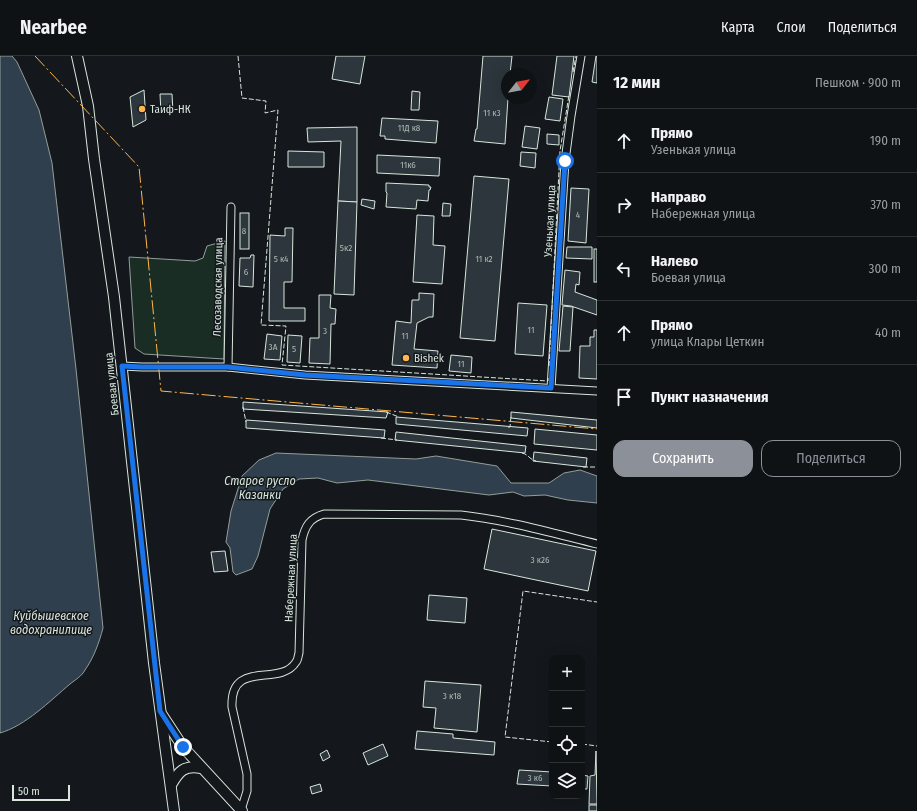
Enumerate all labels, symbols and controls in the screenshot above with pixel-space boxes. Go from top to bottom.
text: Nearbee [20,16,87,39]
text: Карта [721,19,755,36]
text: Слои [777,19,806,36]
text: Поделиться [828,19,897,36]
north arrow [501,68,537,104]
text: 12 мин [613,72,660,93]
text: Пешком · 900 m [815,75,901,90]
place label: Таиф-НК [150,103,191,116]
marker: Таиф-НК [137,104,147,114]
house number: 11 к3 [483,108,501,118]
house number: 11Д к8 [398,123,421,133]
text: Прямо [651,124,693,142]
icon: ahead [613,130,635,152]
text: 190 m [870,133,901,148]
text: Узенькая улица [651,142,736,157]
route start [556,152,574,170]
house number: 11к6 [400,160,416,170]
street label: Узенькая улица [542,185,558,258]
text: Направо [651,188,706,206]
icon: right [613,194,635,216]
text: 370 m [870,197,901,212]
text: Набережная улица [651,206,755,221]
house number: 4 [576,210,581,220]
house number: 8 [242,226,247,236]
street label: Лесозаводская улица [211,237,225,337]
house number: 5к2 [340,243,352,253]
text: Налево [651,252,698,270]
house number: 5 к4 [274,254,289,264]
house number: 11 к2 [475,254,493,264]
icon: left [613,258,635,280]
text: 300 m [869,261,901,276]
house number: 6 [244,267,249,277]
text: Боевая улица [651,270,726,285]
text: Прямо [651,316,693,334]
icon: ahead [613,322,635,344]
house number: 11 [528,325,534,335]
text: 40 m [875,325,901,340]
house number: 3 [323,326,327,336]
house number: 11 [402,331,408,341]
text: улица Клары Цеткин [651,334,764,349]
house number: 3А [269,342,278,352]
house number: 5 [292,344,296,354]
street label: Боевая улица [102,352,122,416]
place label: Bishek [414,352,445,365]
marker: Bishek [401,353,411,363]
house number: 11 [458,359,464,369]
icon: arrive [613,386,635,408]
text: Пункт назначения [651,388,769,406]
button: Сохранить [613,440,753,477]
button: Поделиться [761,440,901,477]
water label: Старое русло Казанки [224,474,296,502]
street label: Набережная улица [282,534,300,622]
house number: 3 к26 [531,555,550,565]
water label: Куйбышевское водохранилище [10,609,92,637]
map controls [549,655,585,799]
button: + [549,655,585,691]
house number: 3 к18 [443,691,462,701]
button: − [549,691,585,727]
button: locate [549,727,585,763]
route end [174,738,192,756]
button: layers [549,763,585,799]
house number: 3 к6 [528,773,543,783]
scale bar [12,783,70,802]
text: 50 m [18,785,40,798]

